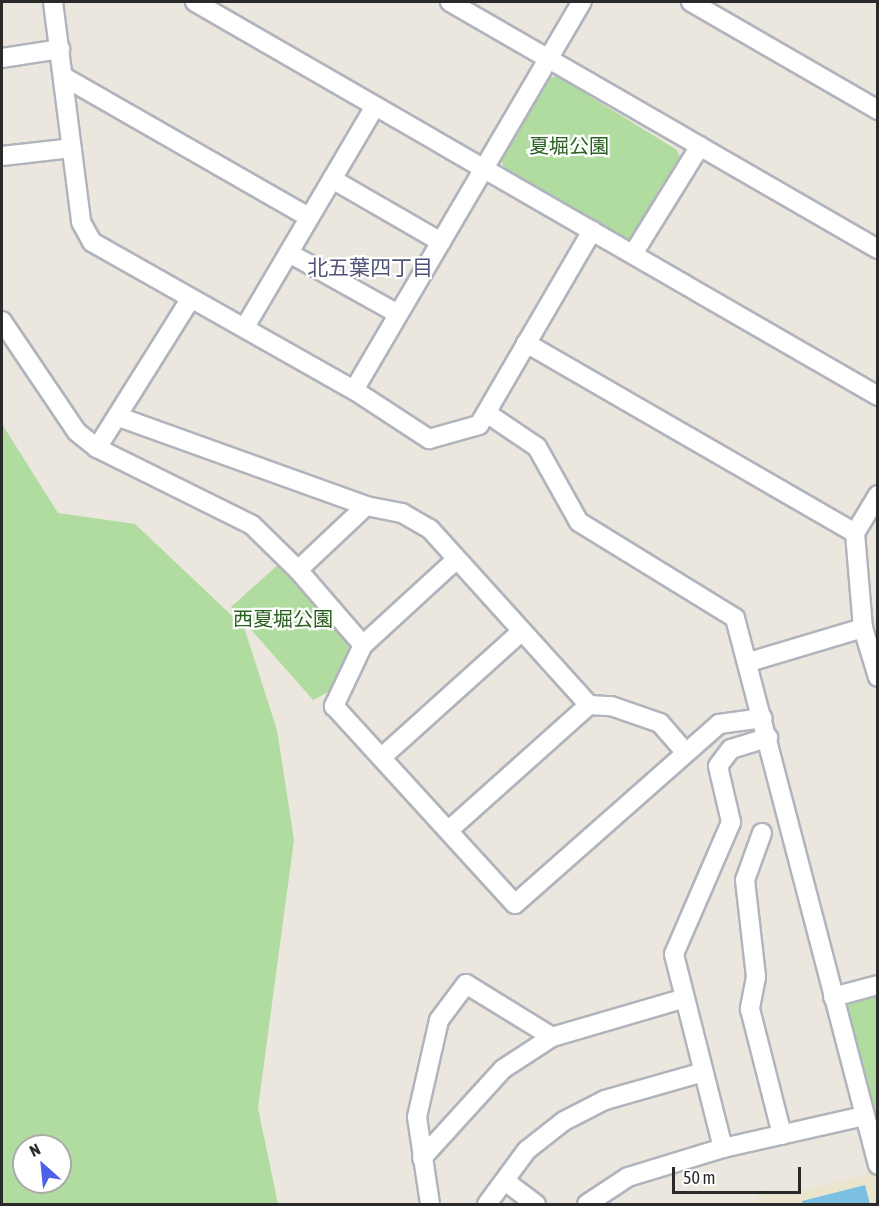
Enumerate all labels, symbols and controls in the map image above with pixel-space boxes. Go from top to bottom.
park label: 夏堀公園 [529,133,609,157]
district label: 北五葉四丁目 [307,254,433,280]
park label: 西夏堀公園 [233,606,333,630]
north arrow [12,1134,72,1194]
text: N [26,1140,43,1160]
scale bar [675,1155,804,1193]
text: 50 m [683,1167,715,1188]

